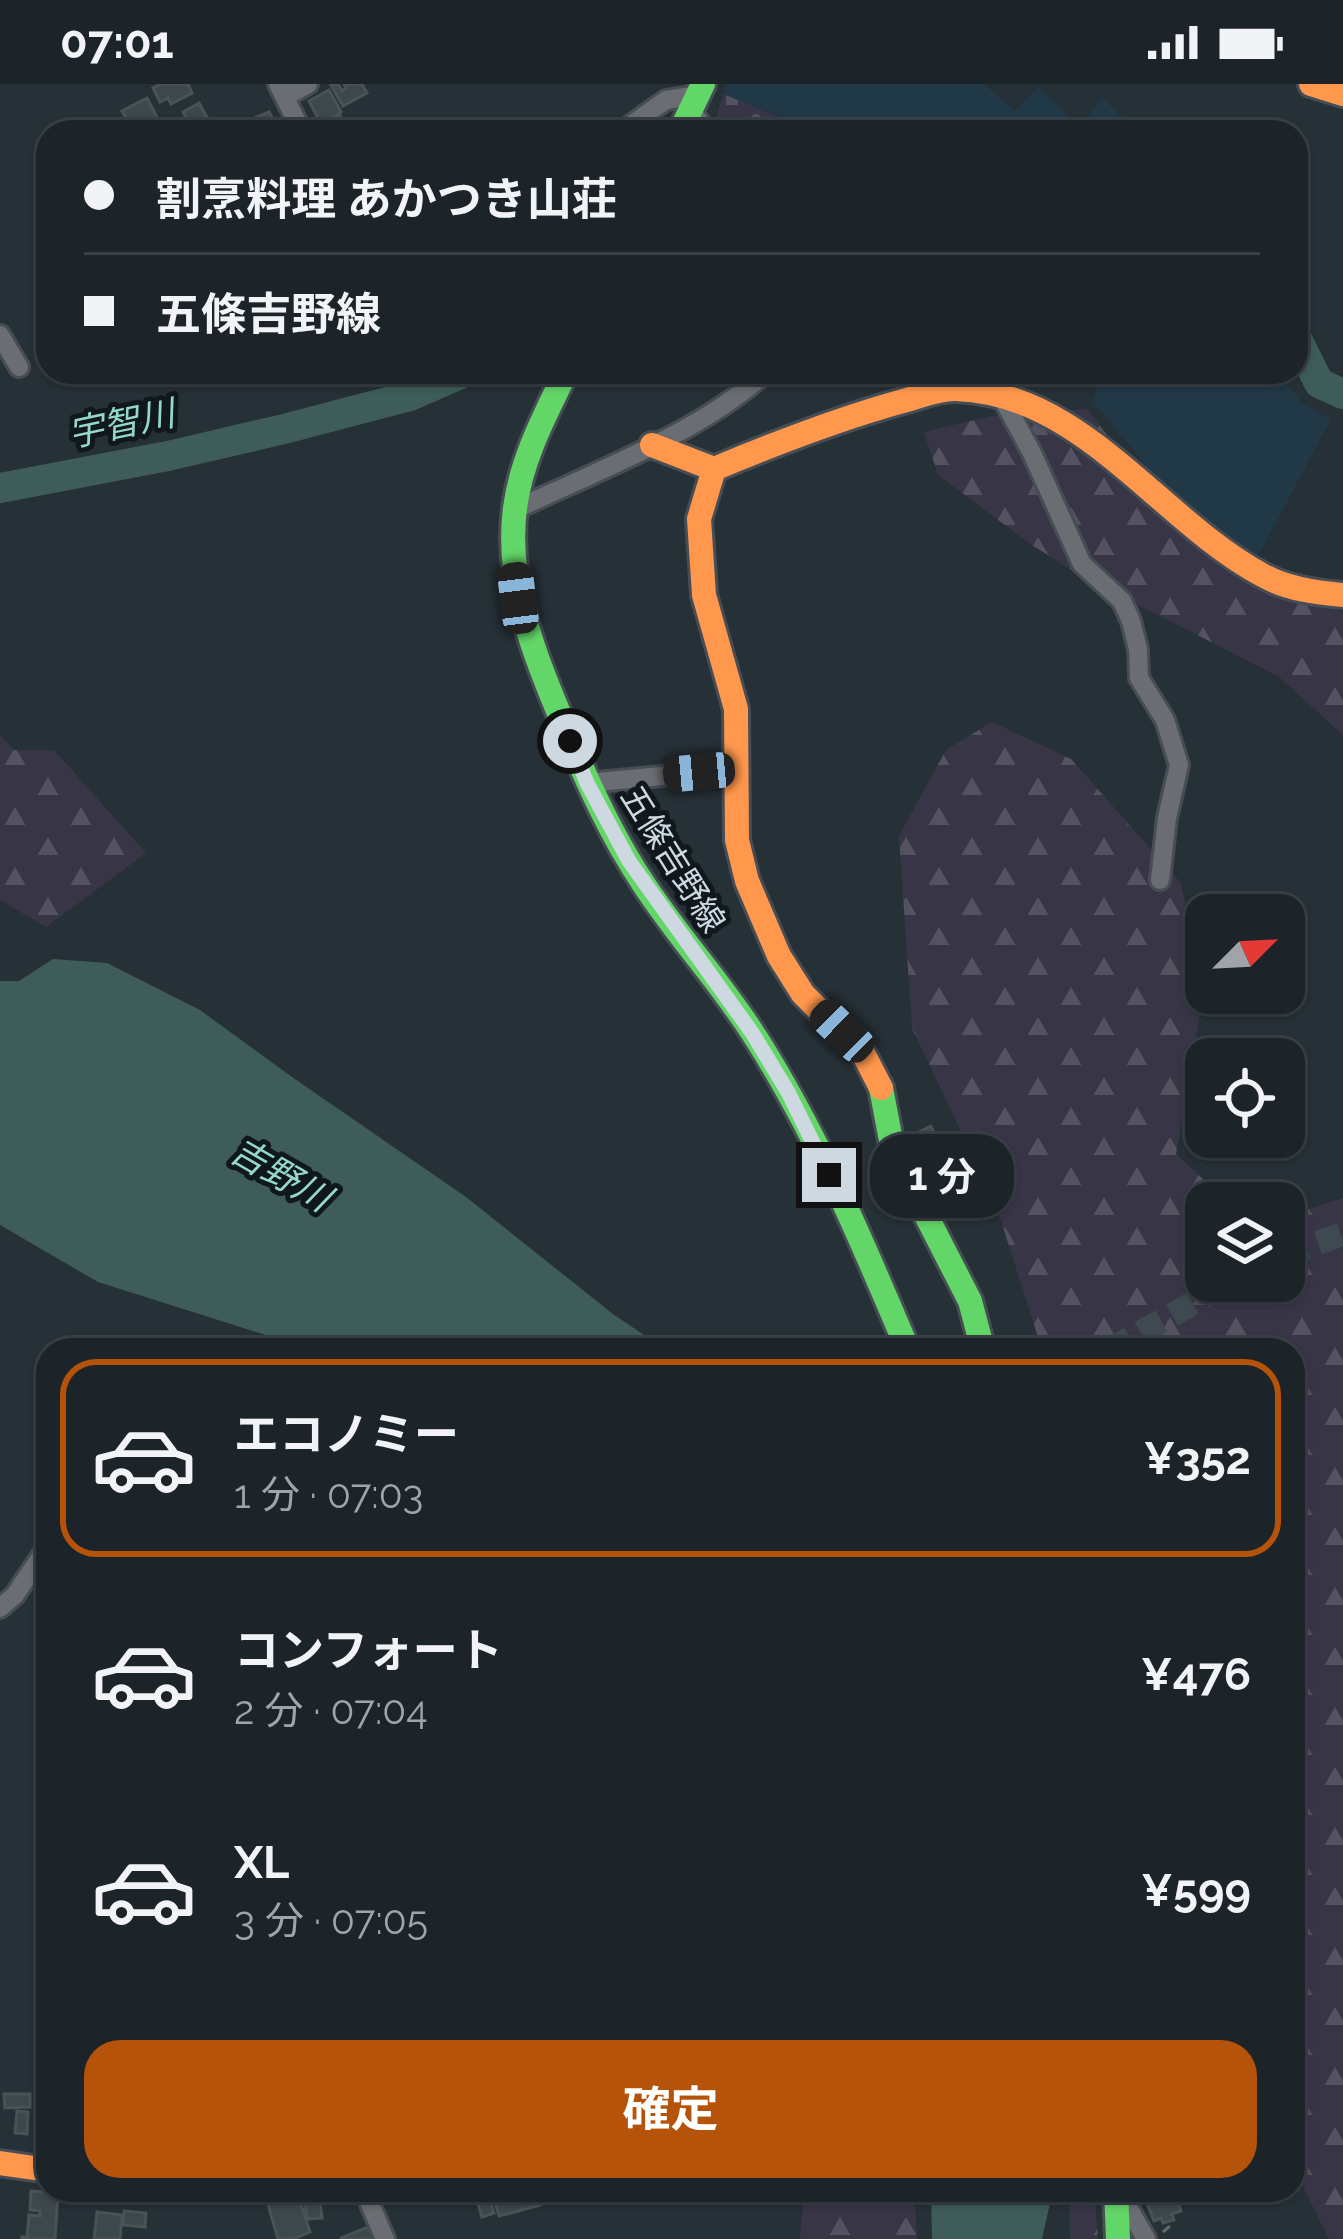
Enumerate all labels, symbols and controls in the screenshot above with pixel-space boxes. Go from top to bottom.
text: 07:01 [60,16,174,69]
text: 割烹料理 あかつき山荘 [156,173,617,226]
text: 五條吉野線 [156,288,381,341]
water label: 宇智川 [64,390,182,455]
car [496,560,540,636]
route start [543,714,597,768]
car [662,751,736,793]
street label: 五條吉野線 [613,779,733,939]
north arrow [1185,894,1305,1014]
map controls [1185,894,1305,1302]
car [804,993,880,1069]
button: locate [1185,1038,1305,1158]
water label: 吉野川 [224,1129,342,1221]
callout: 1 分 [871,1133,1015,1217]
route end [802,1148,856,1202]
text: 1 分 [908,1153,976,1199]
button: layers [1185,1182,1305,1302]
icon: car [90,1404,198,1512]
text: エコノミー [234,1408,459,1461]
text: ¥352 [1144,1432,1251,1485]
text: 1 分 · 07:03 [234,1471,423,1517]
icon: car [90,1620,198,1728]
text: コンフォート [234,1624,503,1677]
text: ¥476 [1141,1648,1251,1701]
text: 2 分 · 07:04 [234,1687,427,1733]
icon: car [90,1836,198,1944]
text: XL [234,1836,289,1889]
text: ¥599 [1141,1864,1251,1917]
text: 3 分 · 07:05 [234,1897,428,1943]
button: 確定 [84,2040,1257,2178]

